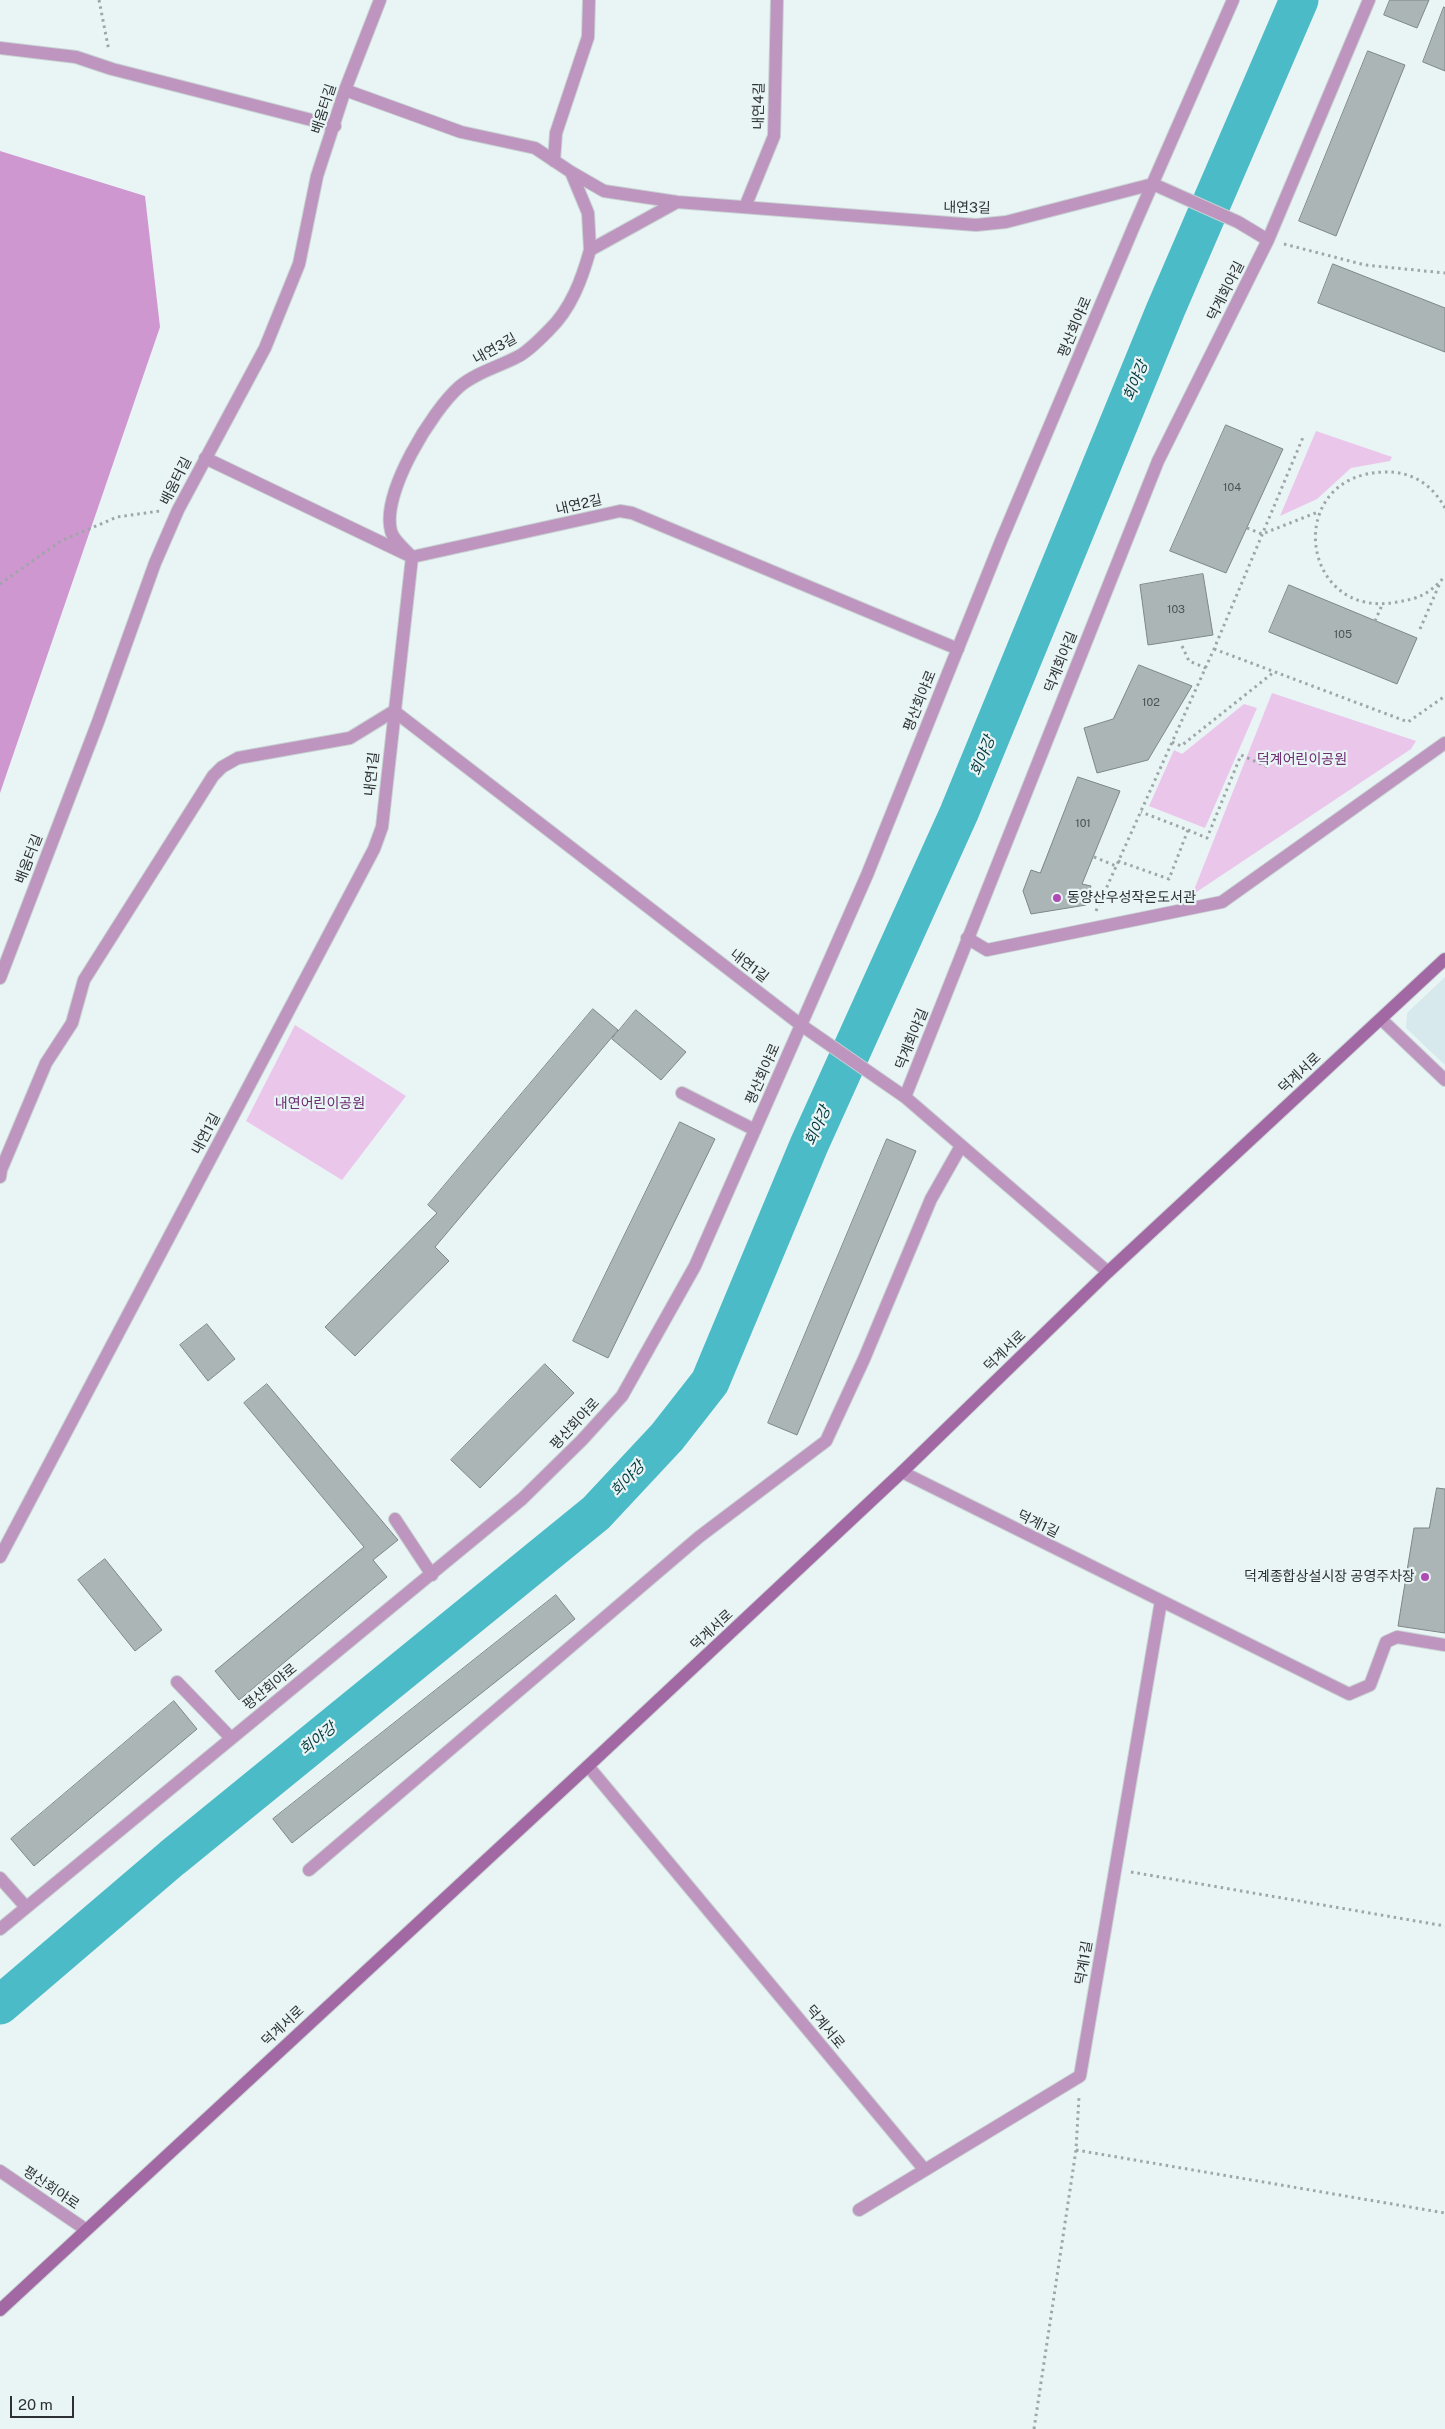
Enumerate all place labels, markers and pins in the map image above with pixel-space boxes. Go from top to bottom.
place label: 동양산우성작은도서관 [1067,890,1196,906]
marker: 동양산우성작은도서관 [1051,892,1063,904]
place label: 덕계종합상설시장 공영주차장 [1244,1569,1415,1585]
marker: 덕계종합상설시장 공영주차장 [1419,1571,1431,1583]

